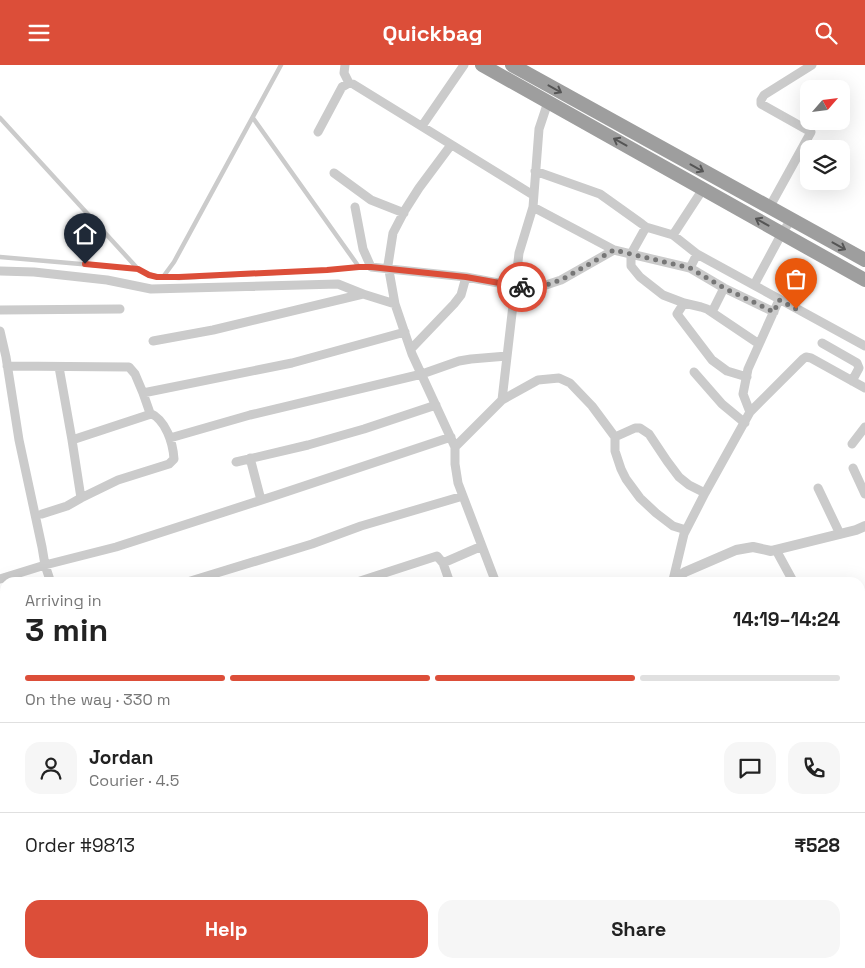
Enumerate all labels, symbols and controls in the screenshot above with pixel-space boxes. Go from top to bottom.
icon: menu [25,19,53,47]
text: Quickbag [382,19,483,47]
icon: search [812,19,840,47]
north arrow [800,80,850,130]
map controls [800,80,850,190]
one-way arrow [547,84,561,94]
one-way arrow [612,137,627,147]
button: layers [800,140,850,190]
one-way arrow [689,163,703,173]
pin [64,213,106,264]
one-way arrow [755,216,769,226]
icon: home [71,220,99,248]
one-way arrow [831,242,846,251]
pin [775,258,817,309]
courier [497,262,547,312]
icon: bag [782,265,810,293]
icon: bike [508,273,536,301]
text: Arriving in [25,590,102,611]
text: 14:19–14:24 [733,607,840,632]
text: 3 min [25,610,108,650]
text: On the way · 330 m [25,689,171,710]
button: person [25,742,77,794]
button: chat [724,742,776,794]
button: phone [788,742,840,794]
text: Jordan [89,745,154,770]
text: Courier · 4.5 [89,770,179,791]
text: Order #9813 [25,833,135,858]
text: ₹528 [794,833,840,858]
button: Help [25,900,428,958]
button: Share [438,900,840,958]

